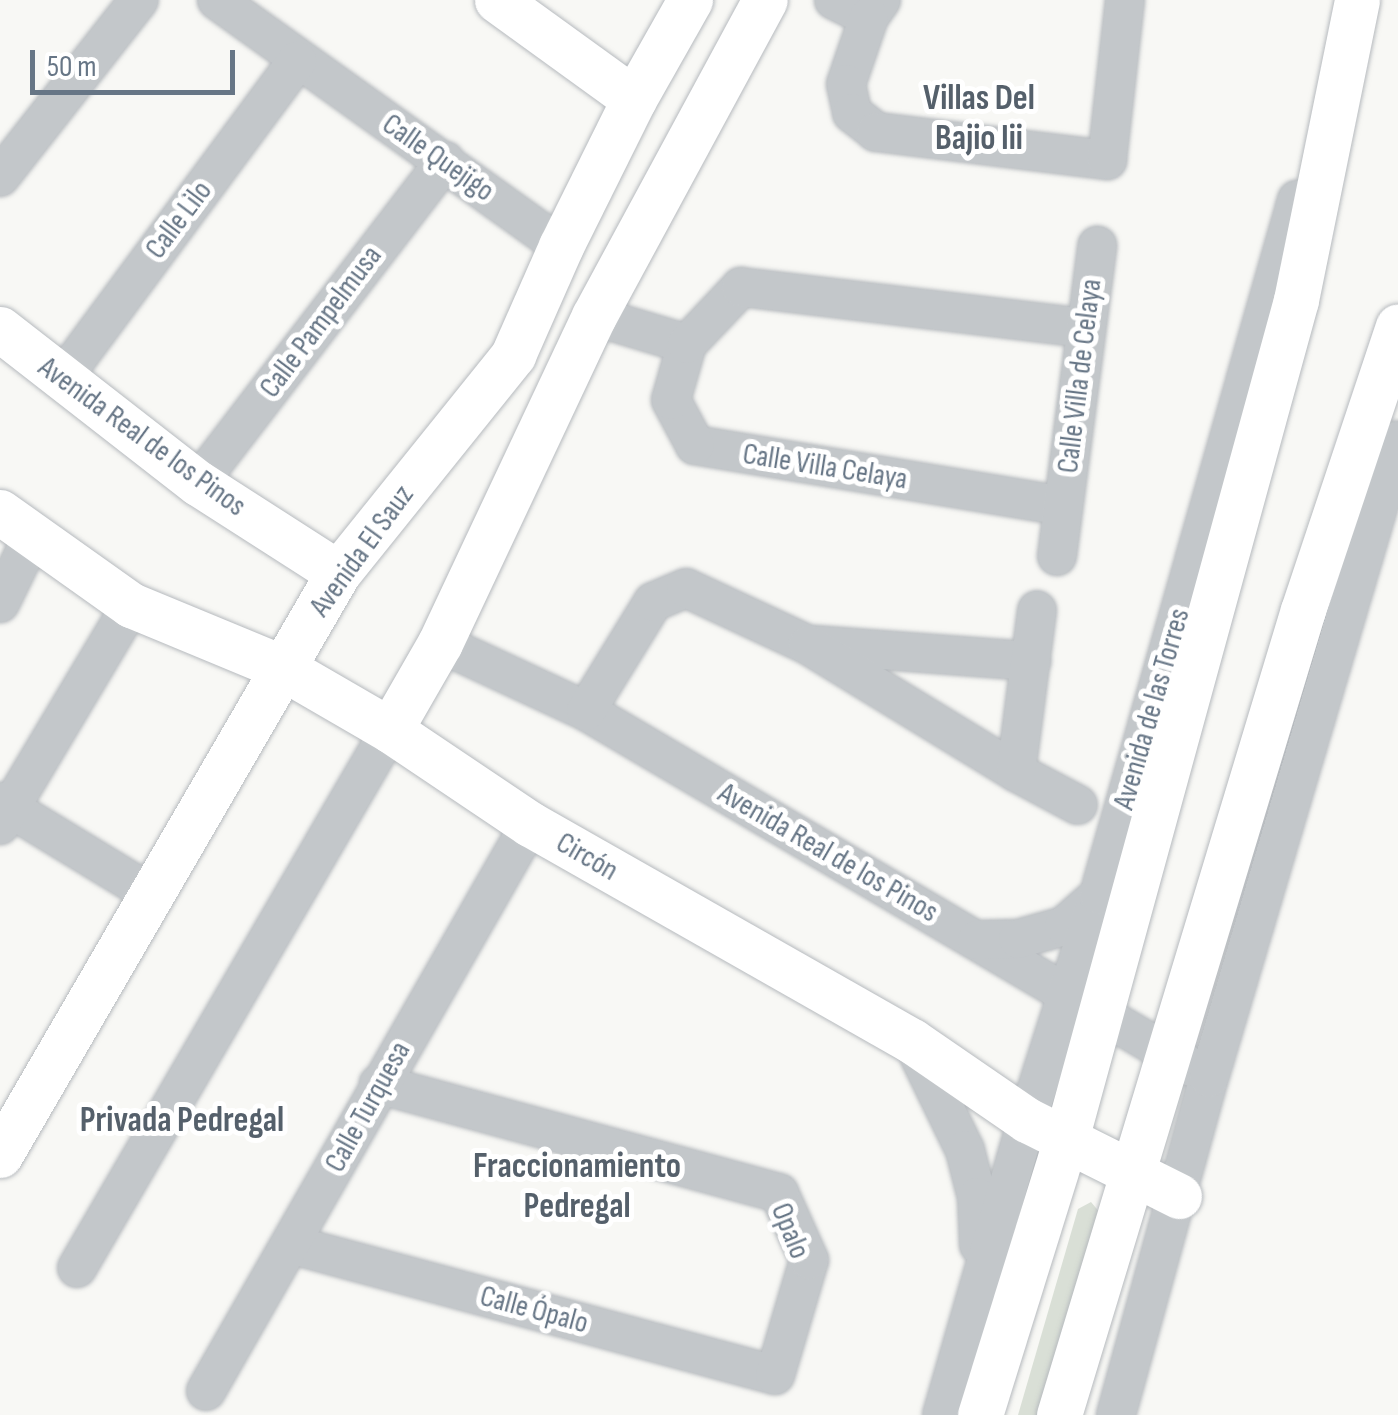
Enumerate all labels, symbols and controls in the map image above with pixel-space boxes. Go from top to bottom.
scale bar [35,30,240,92]
text: 50 m [47,49,96,85]
district label: Villas Del Bajio Iii [923,78,1035,160]
street label: Calle Quejigo [375,106,501,210]
street label: Calle Lilo [138,174,220,266]
street label: Calle Pampelmusa [252,239,390,405]
street label: Calle Villa de Celaya [1050,277,1110,475]
street label: Avenida Real de los Pinos [31,350,253,524]
street label: Calle Villa Celaya [740,436,910,498]
street label: Avenida El Sauz [302,478,422,624]
street label: Avenida de las Torres [1106,604,1198,814]
street label: Avenida Real de los Pinos [712,775,944,931]
street label: Circón [550,825,624,889]
street label: Calle Turquesa [317,1035,419,1179]
district label: Privada Pedregal [80,1100,284,1142]
district label: Fraccionamiento Pedregal [473,1146,681,1228]
street label: Opalo [763,1198,817,1264]
street label: Calle Ópalo [476,1278,592,1342]

